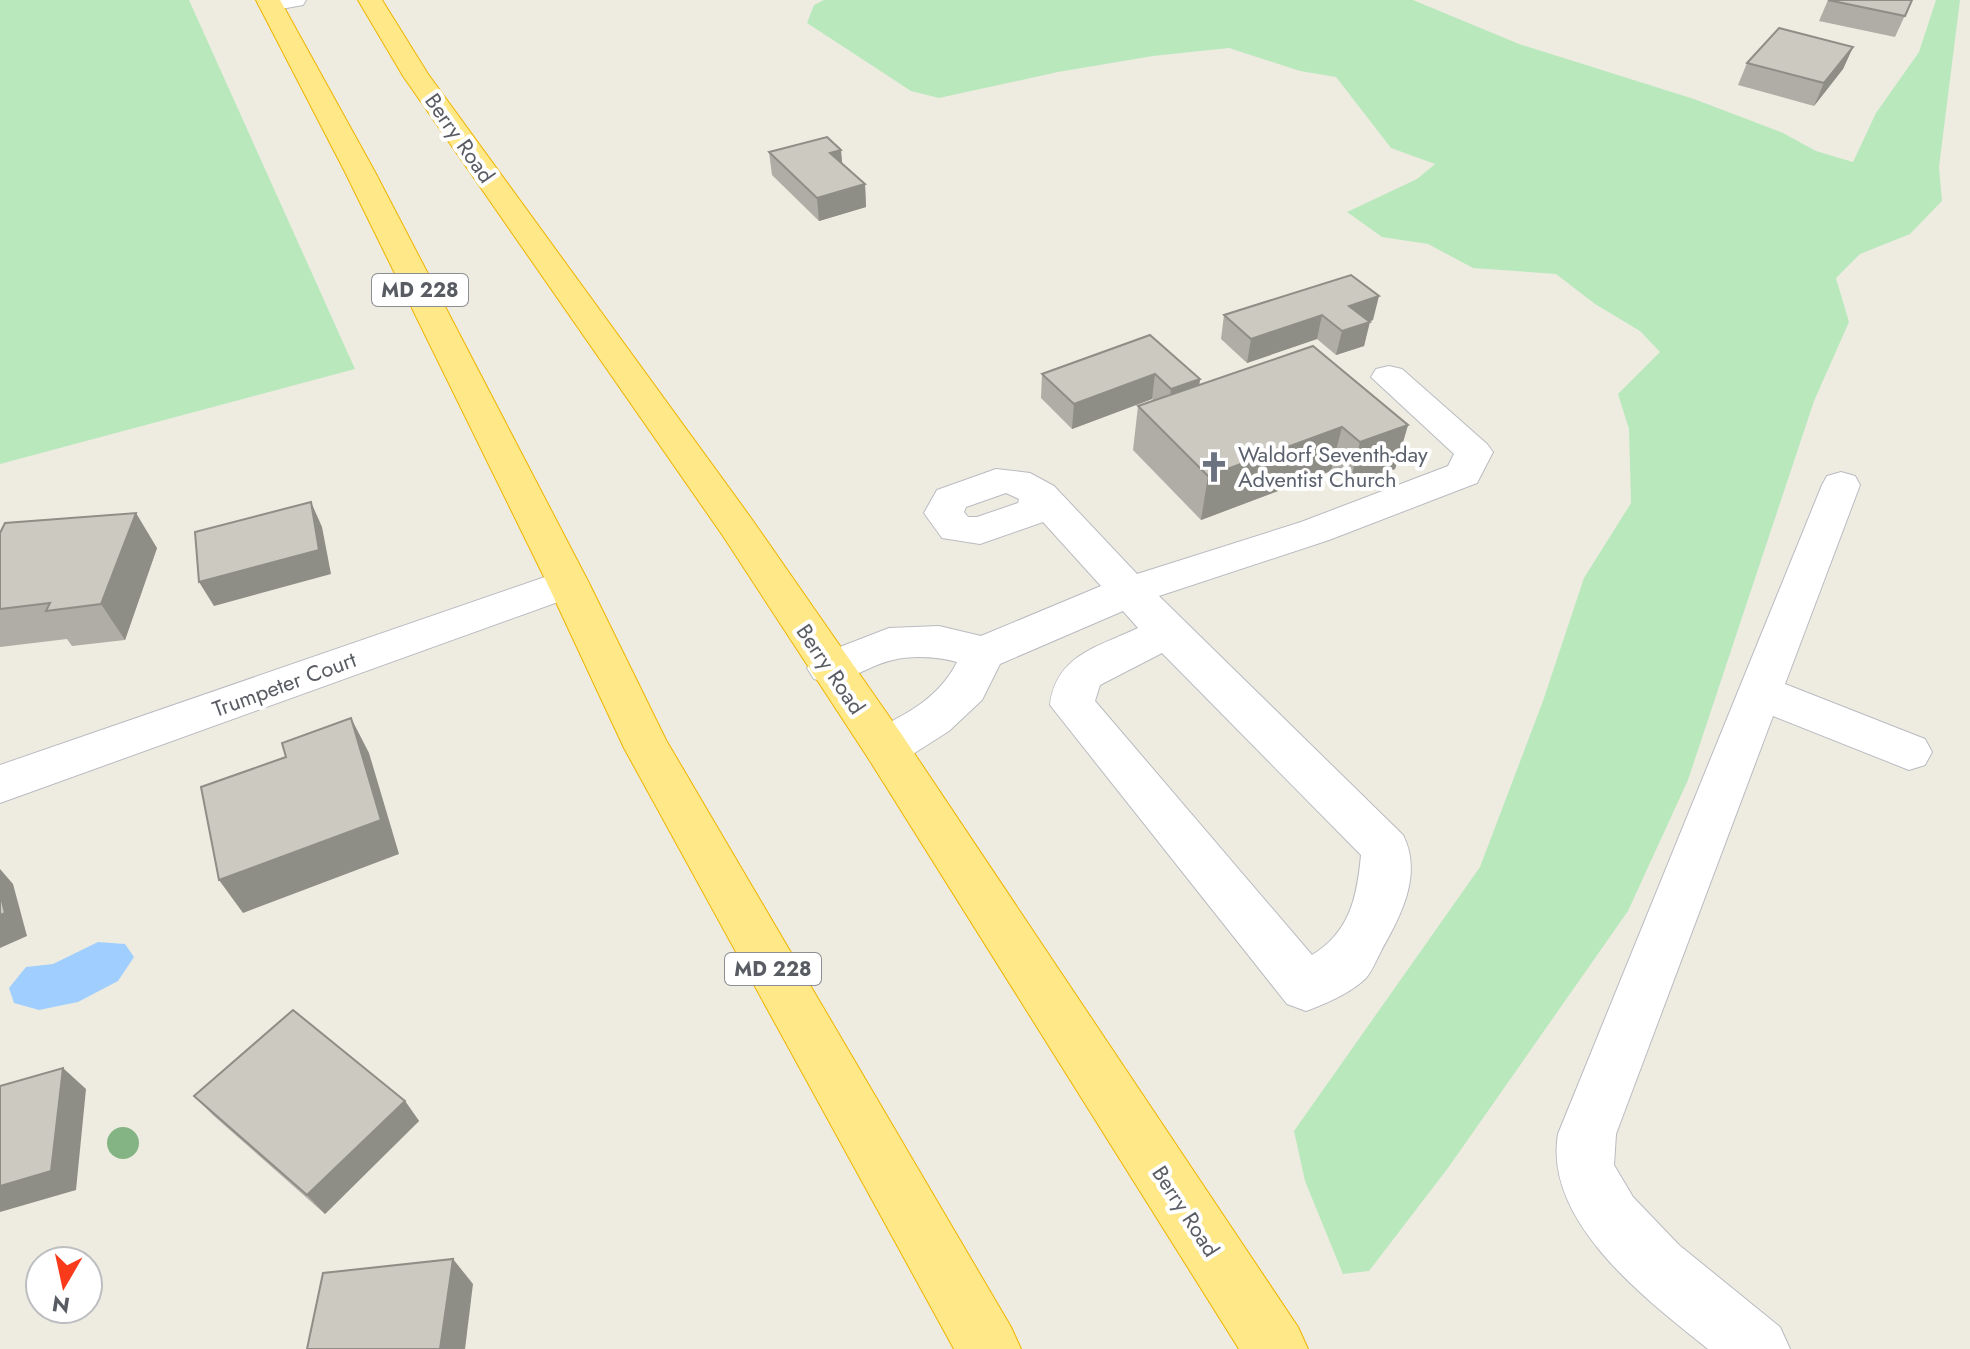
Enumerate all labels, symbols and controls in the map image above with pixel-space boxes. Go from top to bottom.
street label: Berry Road [417,87,503,189]
road number: MD 228 [372,274,468,306]
place label: Waldorf Seventh-day Adventist Church [1238,438,1428,495]
church icon: Waldorf Seventh-day Adventist Church [1197,450,1231,484]
street label: Berry Road [789,617,873,721]
street label: Trumpeter Court [208,643,361,725]
road number: MD 228 [725,953,821,985]
street label: Berry Road [1145,1159,1227,1263]
north arrow [24,1245,104,1325]
text: N [50,1288,72,1322]

